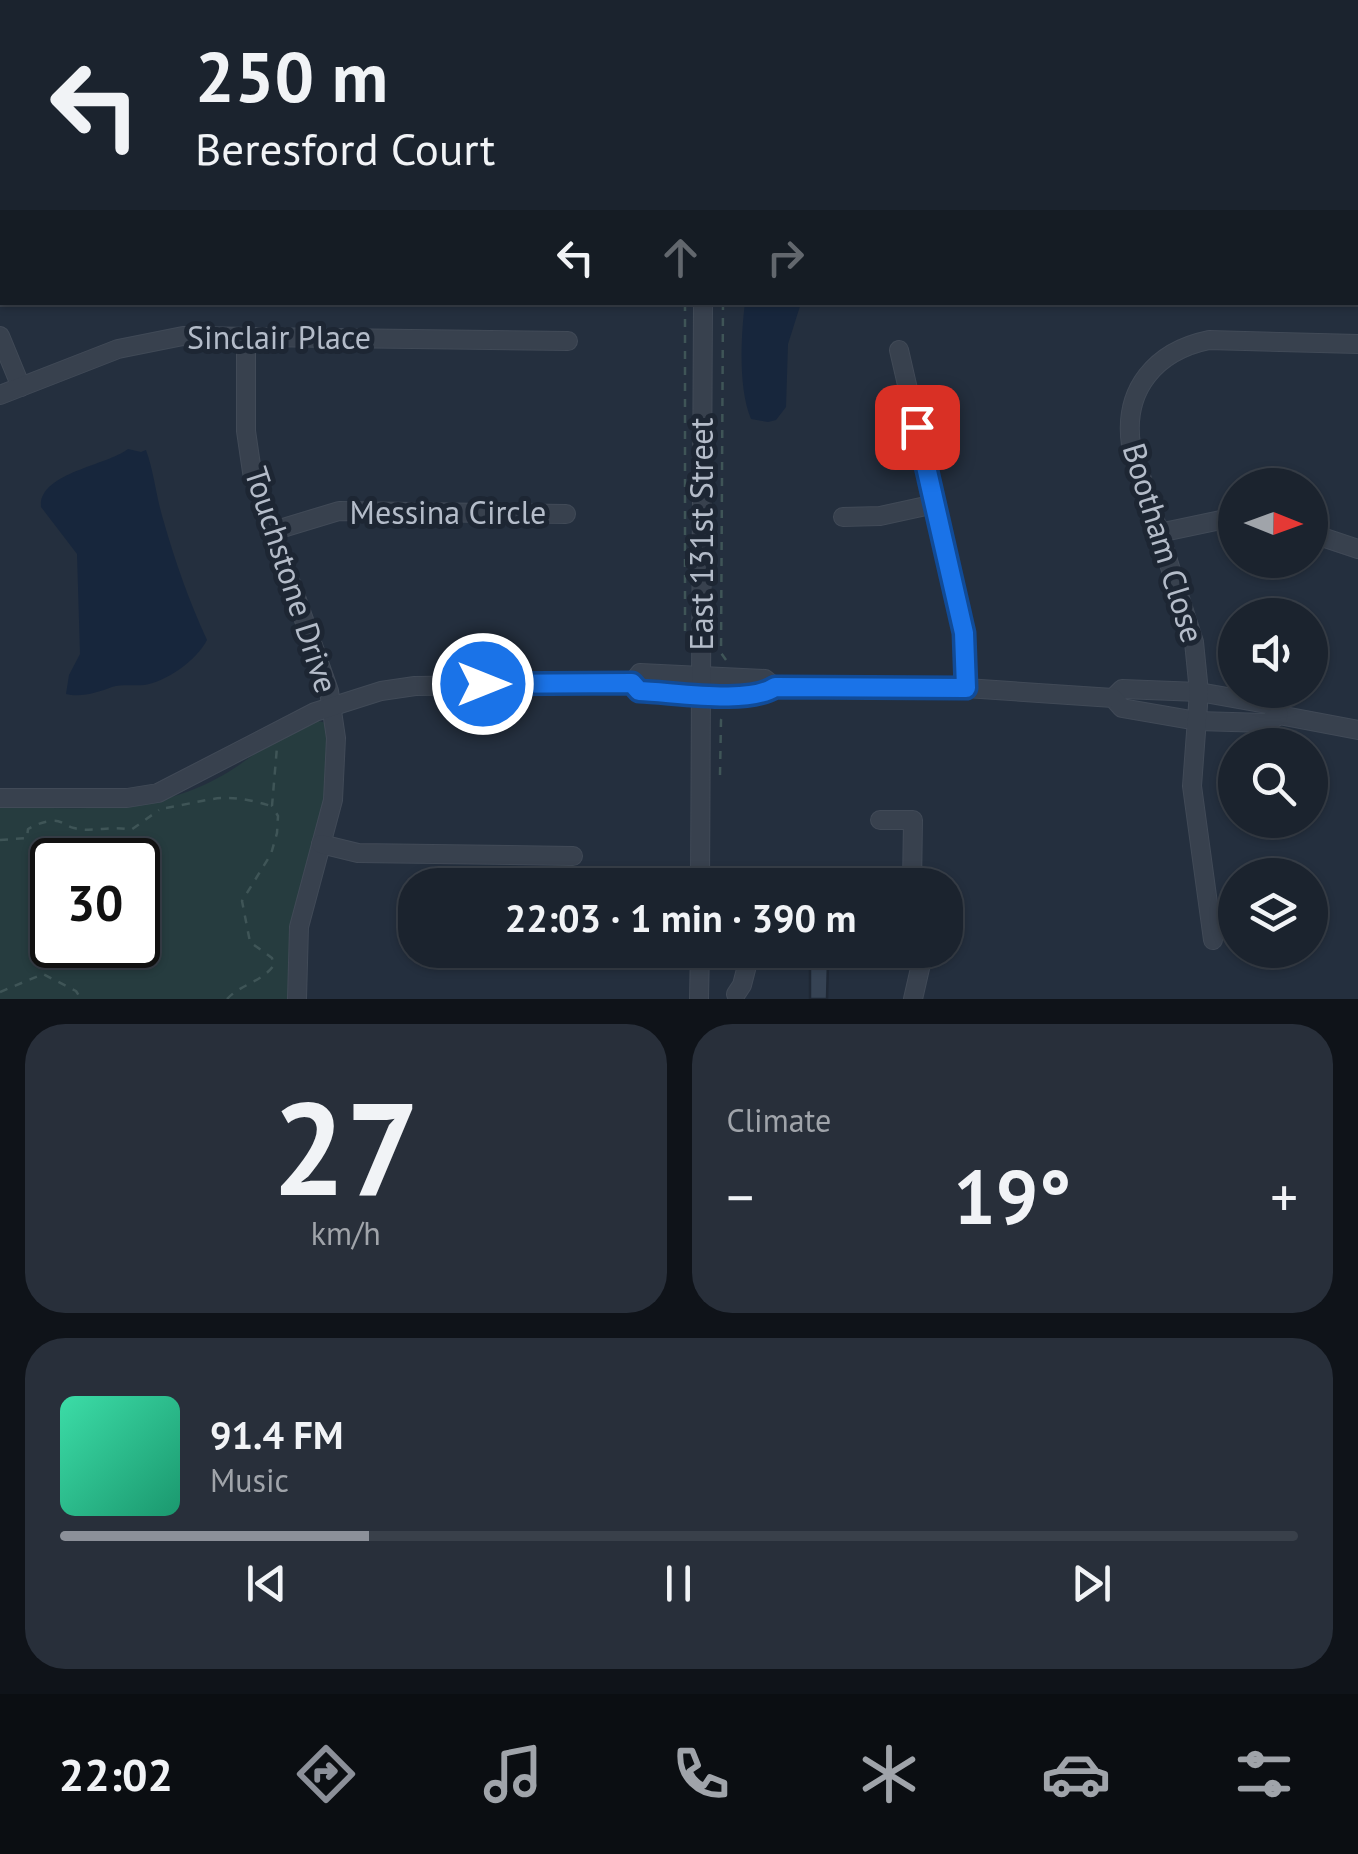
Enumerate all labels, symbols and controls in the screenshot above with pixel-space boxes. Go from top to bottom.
text: 250 m [195,31,388,121]
icon: left [30,40,160,170]
text: Beresford Court [195,119,495,177]
icon: left [548,230,603,285]
icon: ahead [653,230,708,285]
icon: right [758,230,813,285]
street label: Sinclair Place [187,316,371,358]
pin [875,385,960,470]
icon: arrive [890,400,945,455]
street label: East 131st Street [680,417,722,650]
street label: Bootham Close [1114,438,1214,647]
street label: Touchstone Drive [236,461,348,698]
north arrow [1218,468,1328,578]
map controls [1218,468,1328,968]
street label: Messina Circle [350,491,546,533]
button: sound [1218,598,1328,708]
position arrow [431,632,535,736]
button: search [1218,728,1328,838]
speed limit sign: 30 [30,838,160,968]
button: layers [1218,858,1328,968]
text: 22:03 · 1 min · 390 m [505,893,856,942]
text: 27 [272,1063,419,1231]
text: Climate [727,1099,831,1141]
text: 19° [953,1148,1071,1245]
text: − [727,1161,754,1232]
text: + [1270,1161,1298,1232]
text: km/h [311,1212,381,1254]
text: 91.4 FM [210,1410,343,1459]
text: Music [210,1459,289,1501]
icon: previous [239,1556,294,1611]
icon: pause [651,1556,706,1611]
icon: next [1064,1556,1119,1611]
icon: directions [291,1739,361,1809]
icon: music [478,1739,548,1809]
icon: phone [666,1739,736,1809]
icon: climate [854,1739,924,1809]
icon: car [1041,1739,1111,1809]
icon: filters [1229,1739,1299,1809]
text: 22:02 [59,1745,173,1803]

